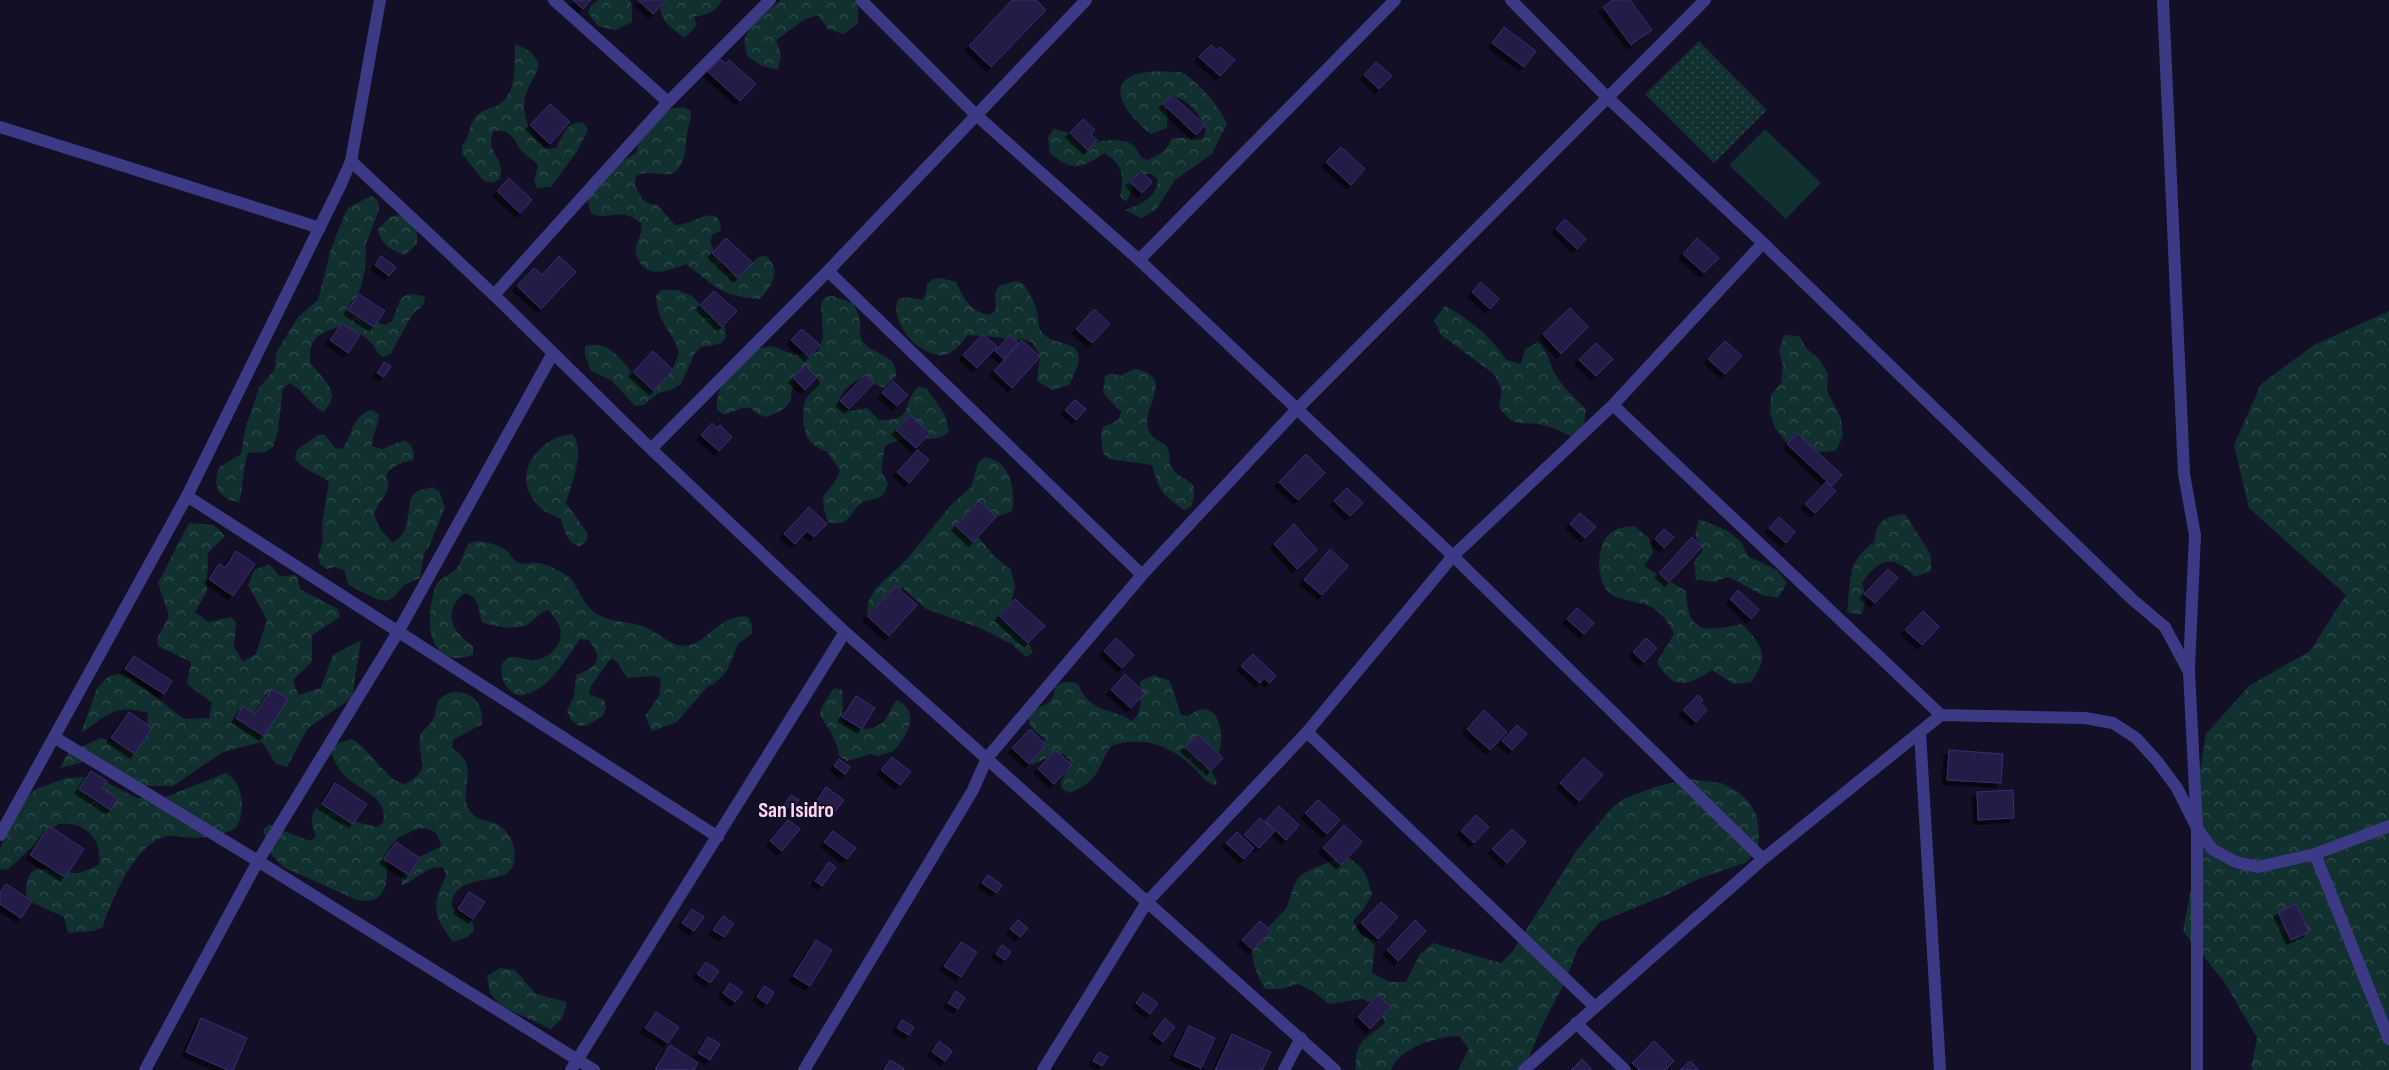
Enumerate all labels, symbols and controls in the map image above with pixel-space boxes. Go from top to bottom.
district label: San Isidro [758,797,834,824]

